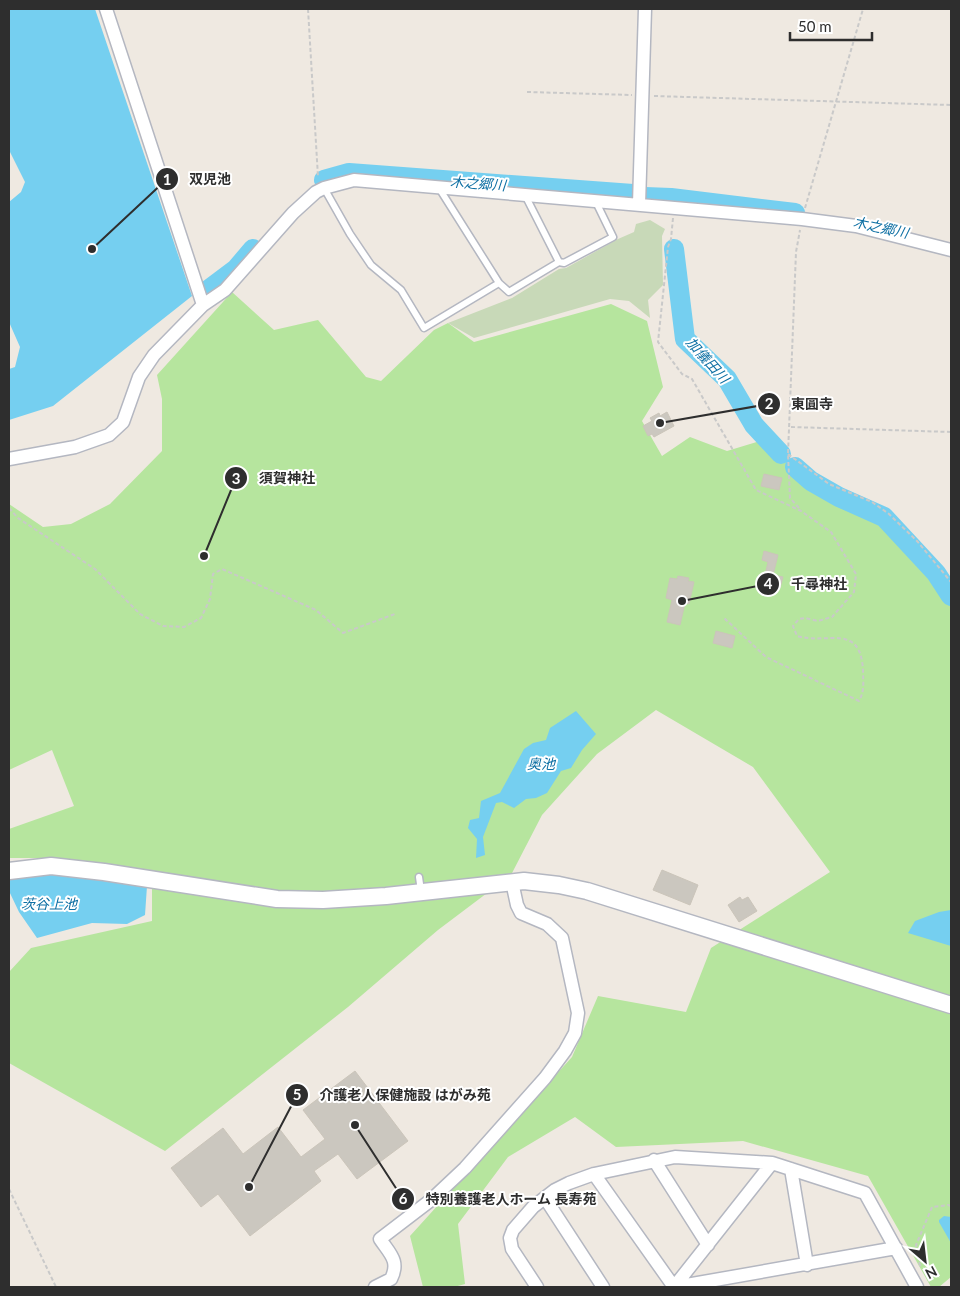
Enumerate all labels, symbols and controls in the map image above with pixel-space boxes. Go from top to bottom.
scale bar [790,10,872,42]
text: 50 m [798,17,832,35]
callout: 双児池 [154,165,241,194]
text: 1 [163,170,171,188]
text: 双児池 [189,170,231,187]
water label: 木之郷川 [449,173,509,194]
water label: 木之郷川 [852,213,912,242]
water label: 加儀田川 [683,334,734,388]
callout: 東圓寺 [756,389,843,418]
text: 2 [765,394,774,412]
text: 東圓寺 [791,395,833,412]
callout: 須賀神社 [224,464,325,493]
text: 3 [232,469,240,487]
text: 須賀神社 [259,469,315,486]
callout: 千尋神社 [756,569,857,598]
text: 4 [764,574,773,592]
text: 千尋神社 [791,575,847,592]
water label: 奥池 [527,755,557,772]
water label: 茨谷上池 [21,895,79,912]
callout: 介護老人保健施設 はがみ苑 [284,1080,500,1109]
text: 5 [293,1085,301,1103]
text: 介護老人保健施設 はがみ苑 [319,1086,491,1103]
callout: 特別養護老人ホーム 長寿苑 [390,1184,606,1213]
text: 6 [399,1189,408,1207]
text: 特別養護老人ホーム 長寿苑 [426,1190,596,1207]
north arrow [900,1236,950,1286]
text: N [923,1263,940,1283]

